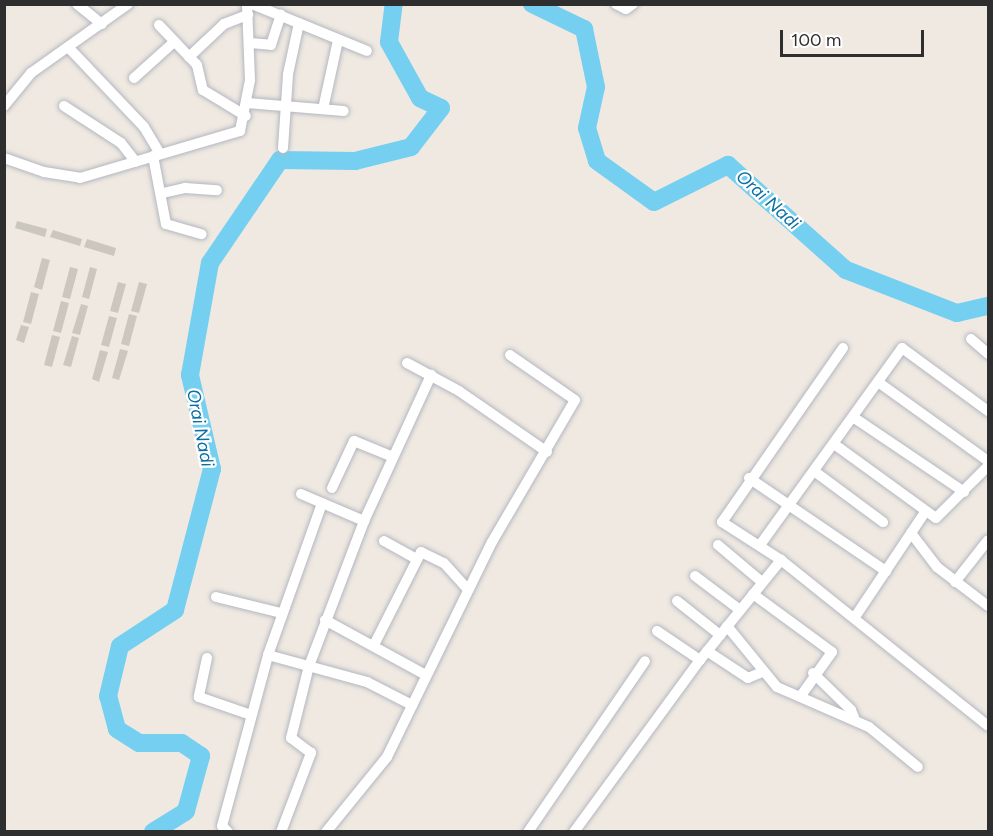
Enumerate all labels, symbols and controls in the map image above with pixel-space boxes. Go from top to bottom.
scale bar [783,18,927,56]
text: 100 m [791,29,841,51]
water label: Orai Nadi [732,166,804,234]
water label: Orai Nadi [182,387,218,469]

